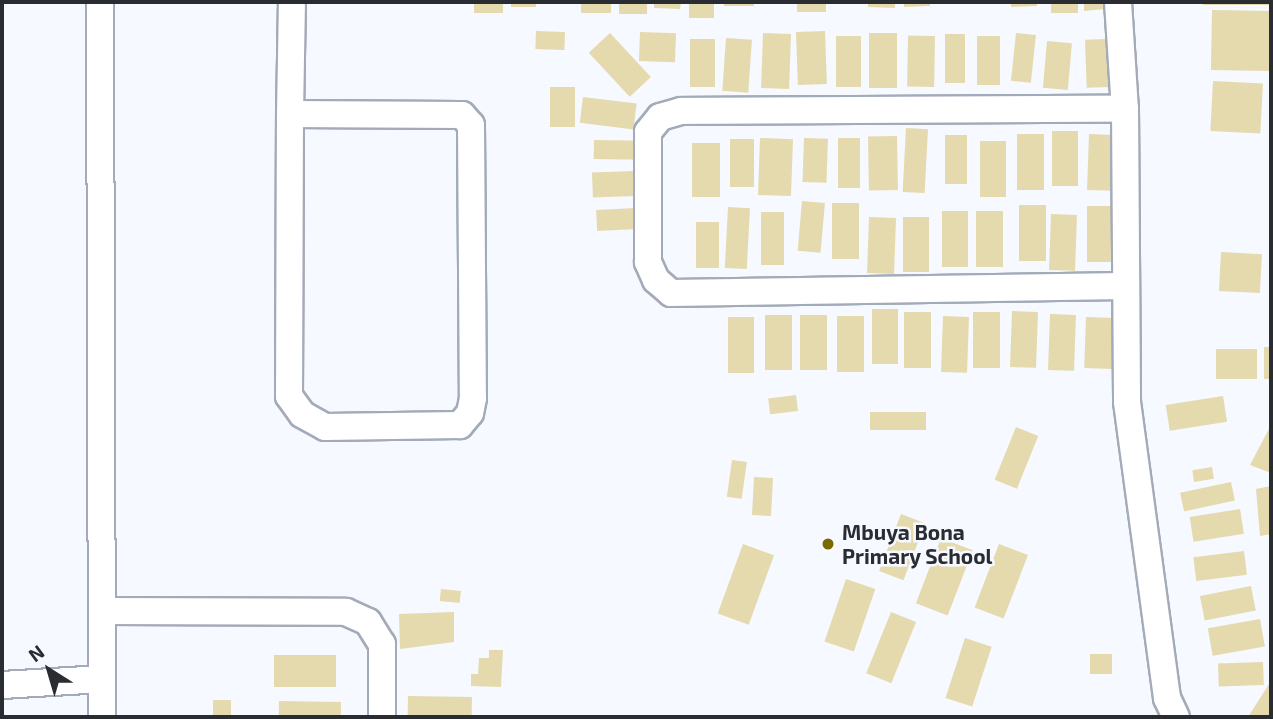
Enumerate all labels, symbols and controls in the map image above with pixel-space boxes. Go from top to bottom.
place label: Mbuya Bona Primary School [842,519,993,569]
marker: Mbuya Bona Primary School [820,536,836,552]
north arrow [14,635,84,705]
text: N [24,640,48,666]

